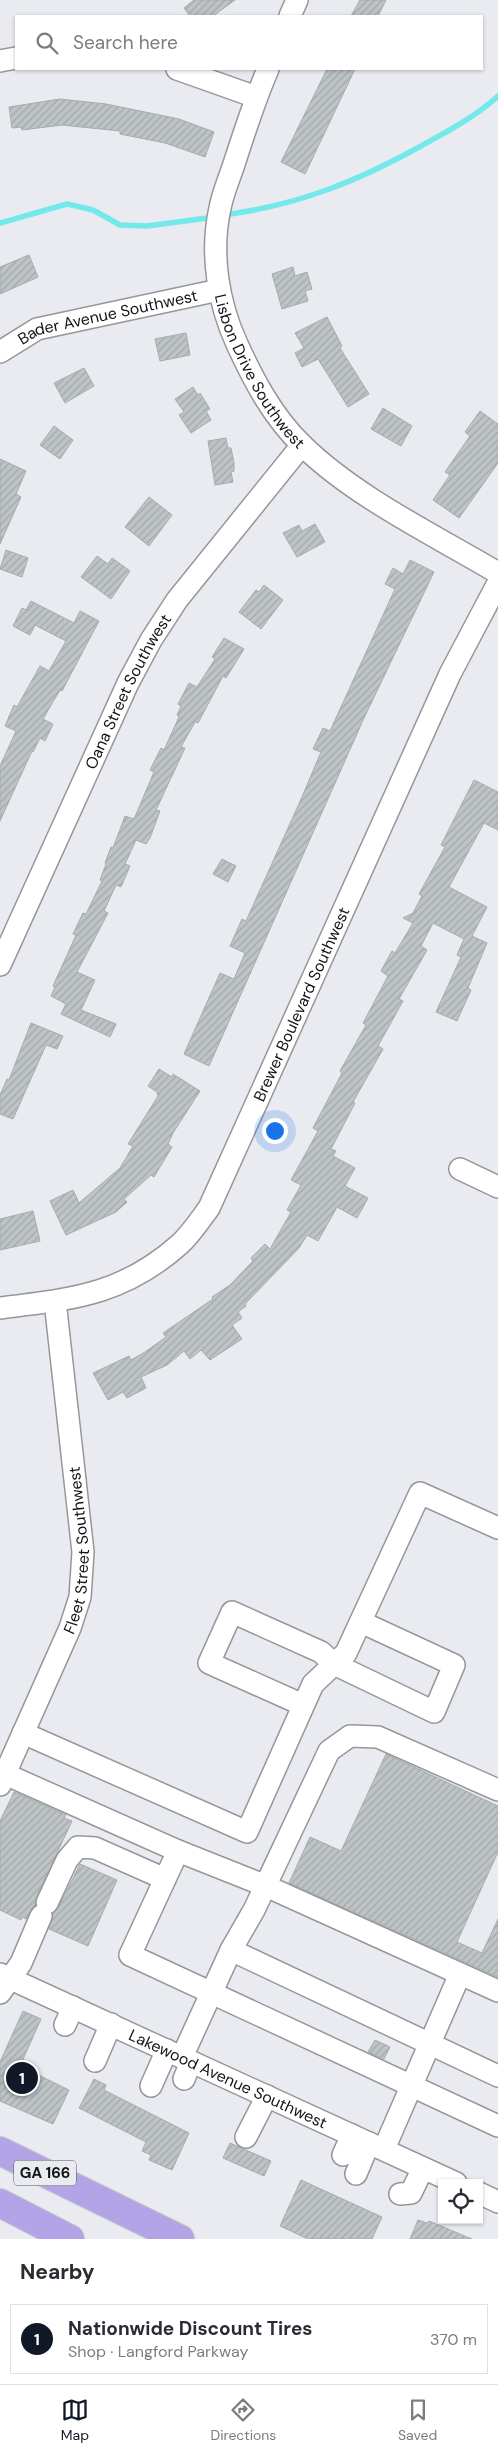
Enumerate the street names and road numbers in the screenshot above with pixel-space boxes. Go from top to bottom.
street label: Bader Avenue Southwest [14,285,199,349]
street label: Lisbon Drive Southwest [210,292,309,453]
street label: Oana Street Southwest [80,610,176,773]
street label: Brewer Boulevard Southwest [249,904,355,1105]
street label: Fleet Street Southwest [59,1466,94,1637]
street label: Lakewood Avenue Southwest [126,2025,330,2134]
road number: GA 166 [14,2160,76,2186]

